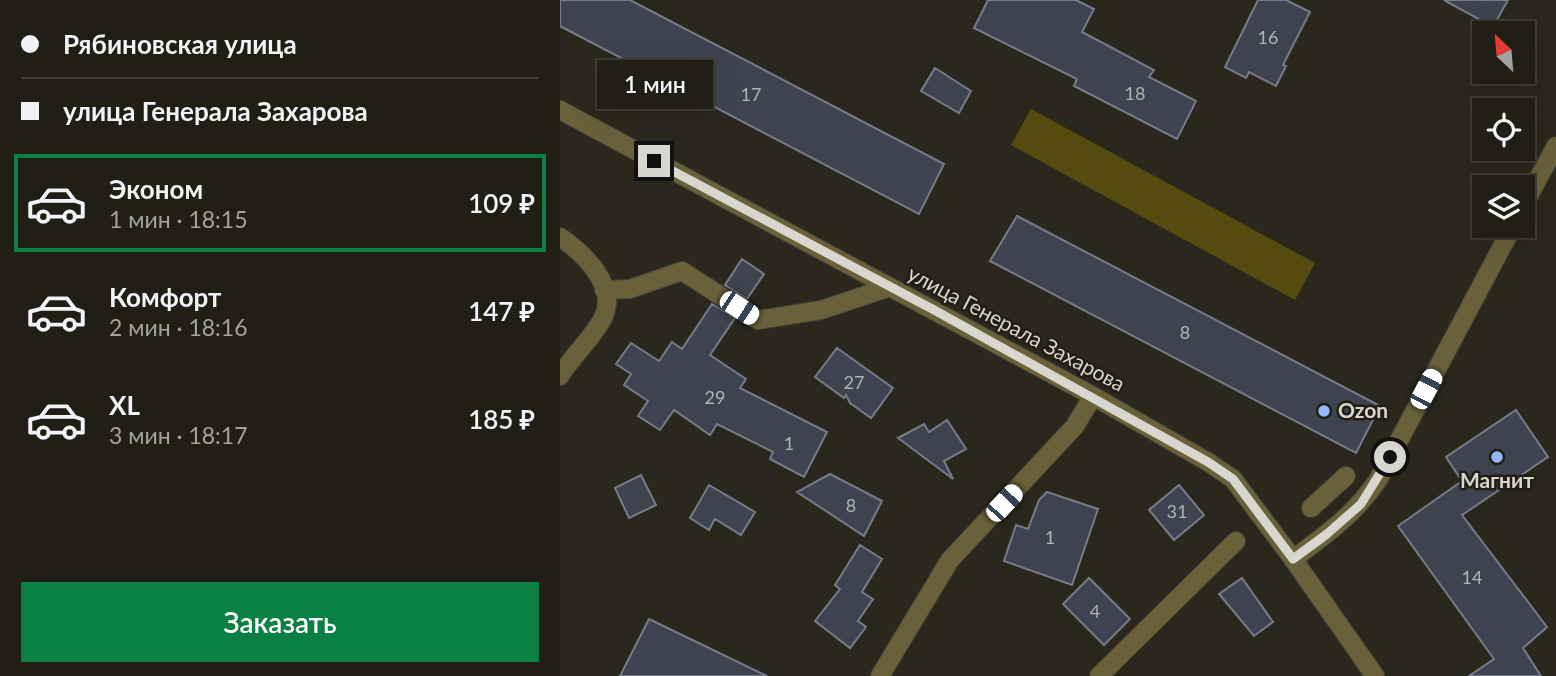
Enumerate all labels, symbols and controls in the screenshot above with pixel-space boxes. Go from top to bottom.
north arrow [1472,21,1535,84]
map controls [1472,21,1535,238]
house number: 16 [1258,26,1278,48]
text: Рябиновская улица [63,28,297,60]
callout: 1 мин [596,60,712,108]
text: 1 мин [624,70,686,98]
house number: 18 [1125,82,1145,104]
house number: 17 [741,83,761,105]
text: улица Генерала Захарова [63,95,368,127]
button: locate [1472,98,1535,161]
route end [638,145,670,177]
icon: car [25,172,88,235]
text: Эконом [109,173,203,205]
button: layers [1472,175,1535,238]
text: 109 ₽ [468,187,535,219]
text: 1 мин · 18:15 [109,205,248,233]
street label: улица Генерала Захарова [904,260,1130,396]
icon: car [25,280,88,343]
text: Комфорт [109,281,221,313]
car [716,288,763,328]
text: 147 ₽ [468,295,535,327]
text: 2 мин · 18:16 [109,313,248,341]
house number: 8 [1180,321,1190,343]
car [1407,366,1446,412]
house number: 27 [844,371,864,393]
house number: 29 [705,386,725,408]
icon: car [25,388,88,451]
text: XL [109,389,140,421]
place label: Ozon [1338,397,1388,422]
text: 185 ₽ [468,403,535,435]
marker: Ozon [1316,403,1332,419]
text: 3 мин · 18:17 [109,421,248,449]
house number: 1 [784,432,794,454]
route start [1374,441,1406,473]
marker: Магнит [1489,449,1505,465]
place label: Магнит [1460,467,1534,492]
car [982,480,1027,526]
house number: 8 [846,494,856,516]
house number: 31 [1167,500,1187,522]
house number: 1 [1045,526,1055,548]
house number: 14 [1462,566,1482,588]
button: Заказать [21,582,539,662]
house number: 4 [1090,600,1100,622]

